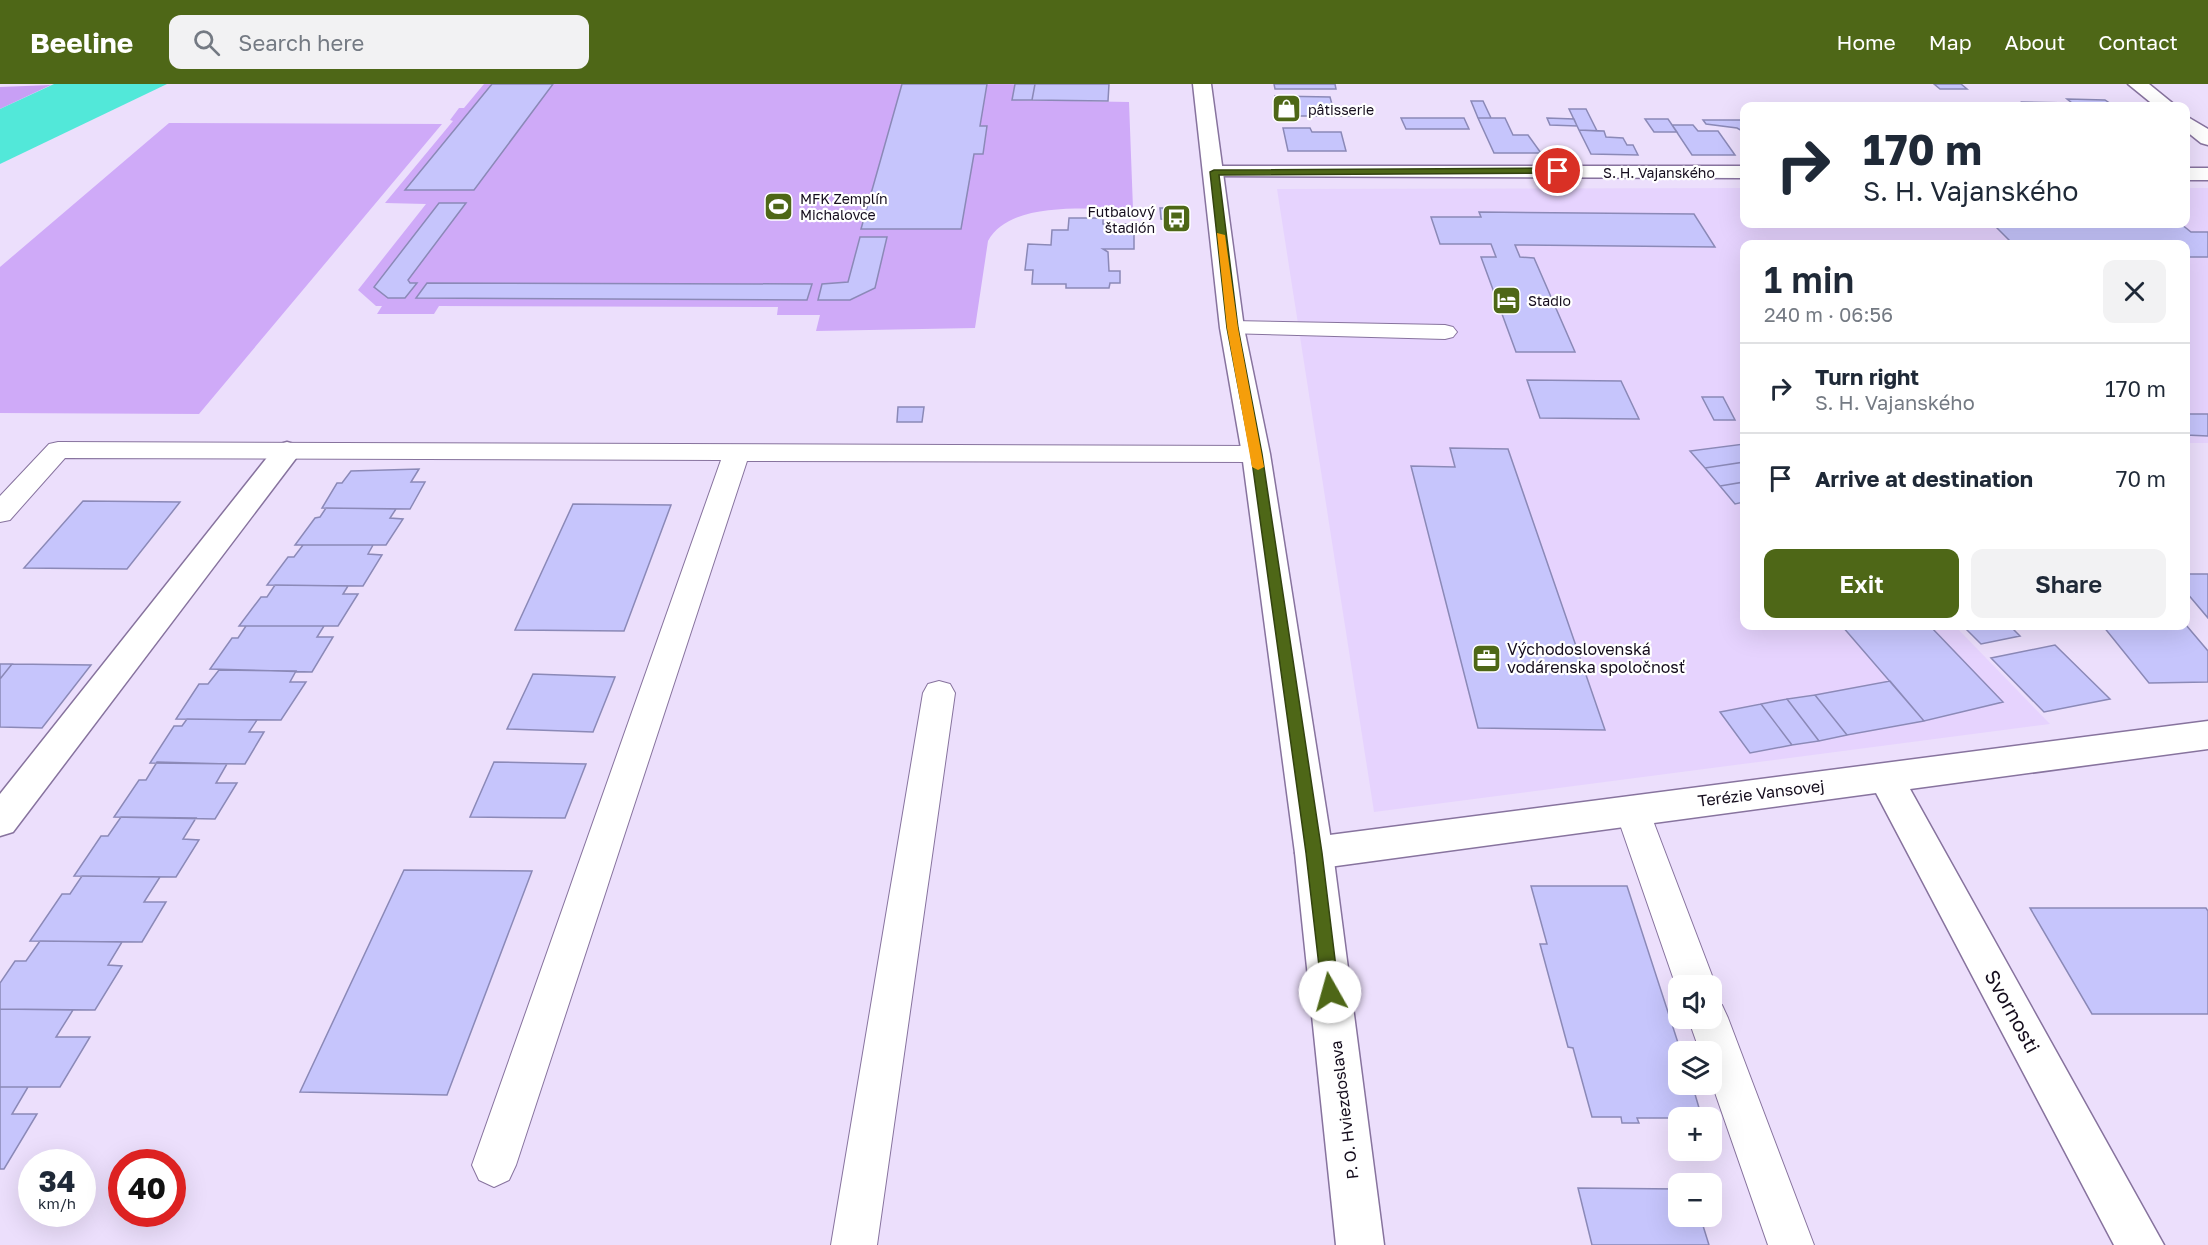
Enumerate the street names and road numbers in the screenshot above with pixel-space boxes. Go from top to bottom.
street label: S. H. Vajanského [1603,164,1715,181]
street label: Terézie Vansovej [1697,775,1825,811]
street label: Svornosti [1980,965,2046,1057]
street label: P. O. Hviezdoslava [1326,1040,1362,1180]

